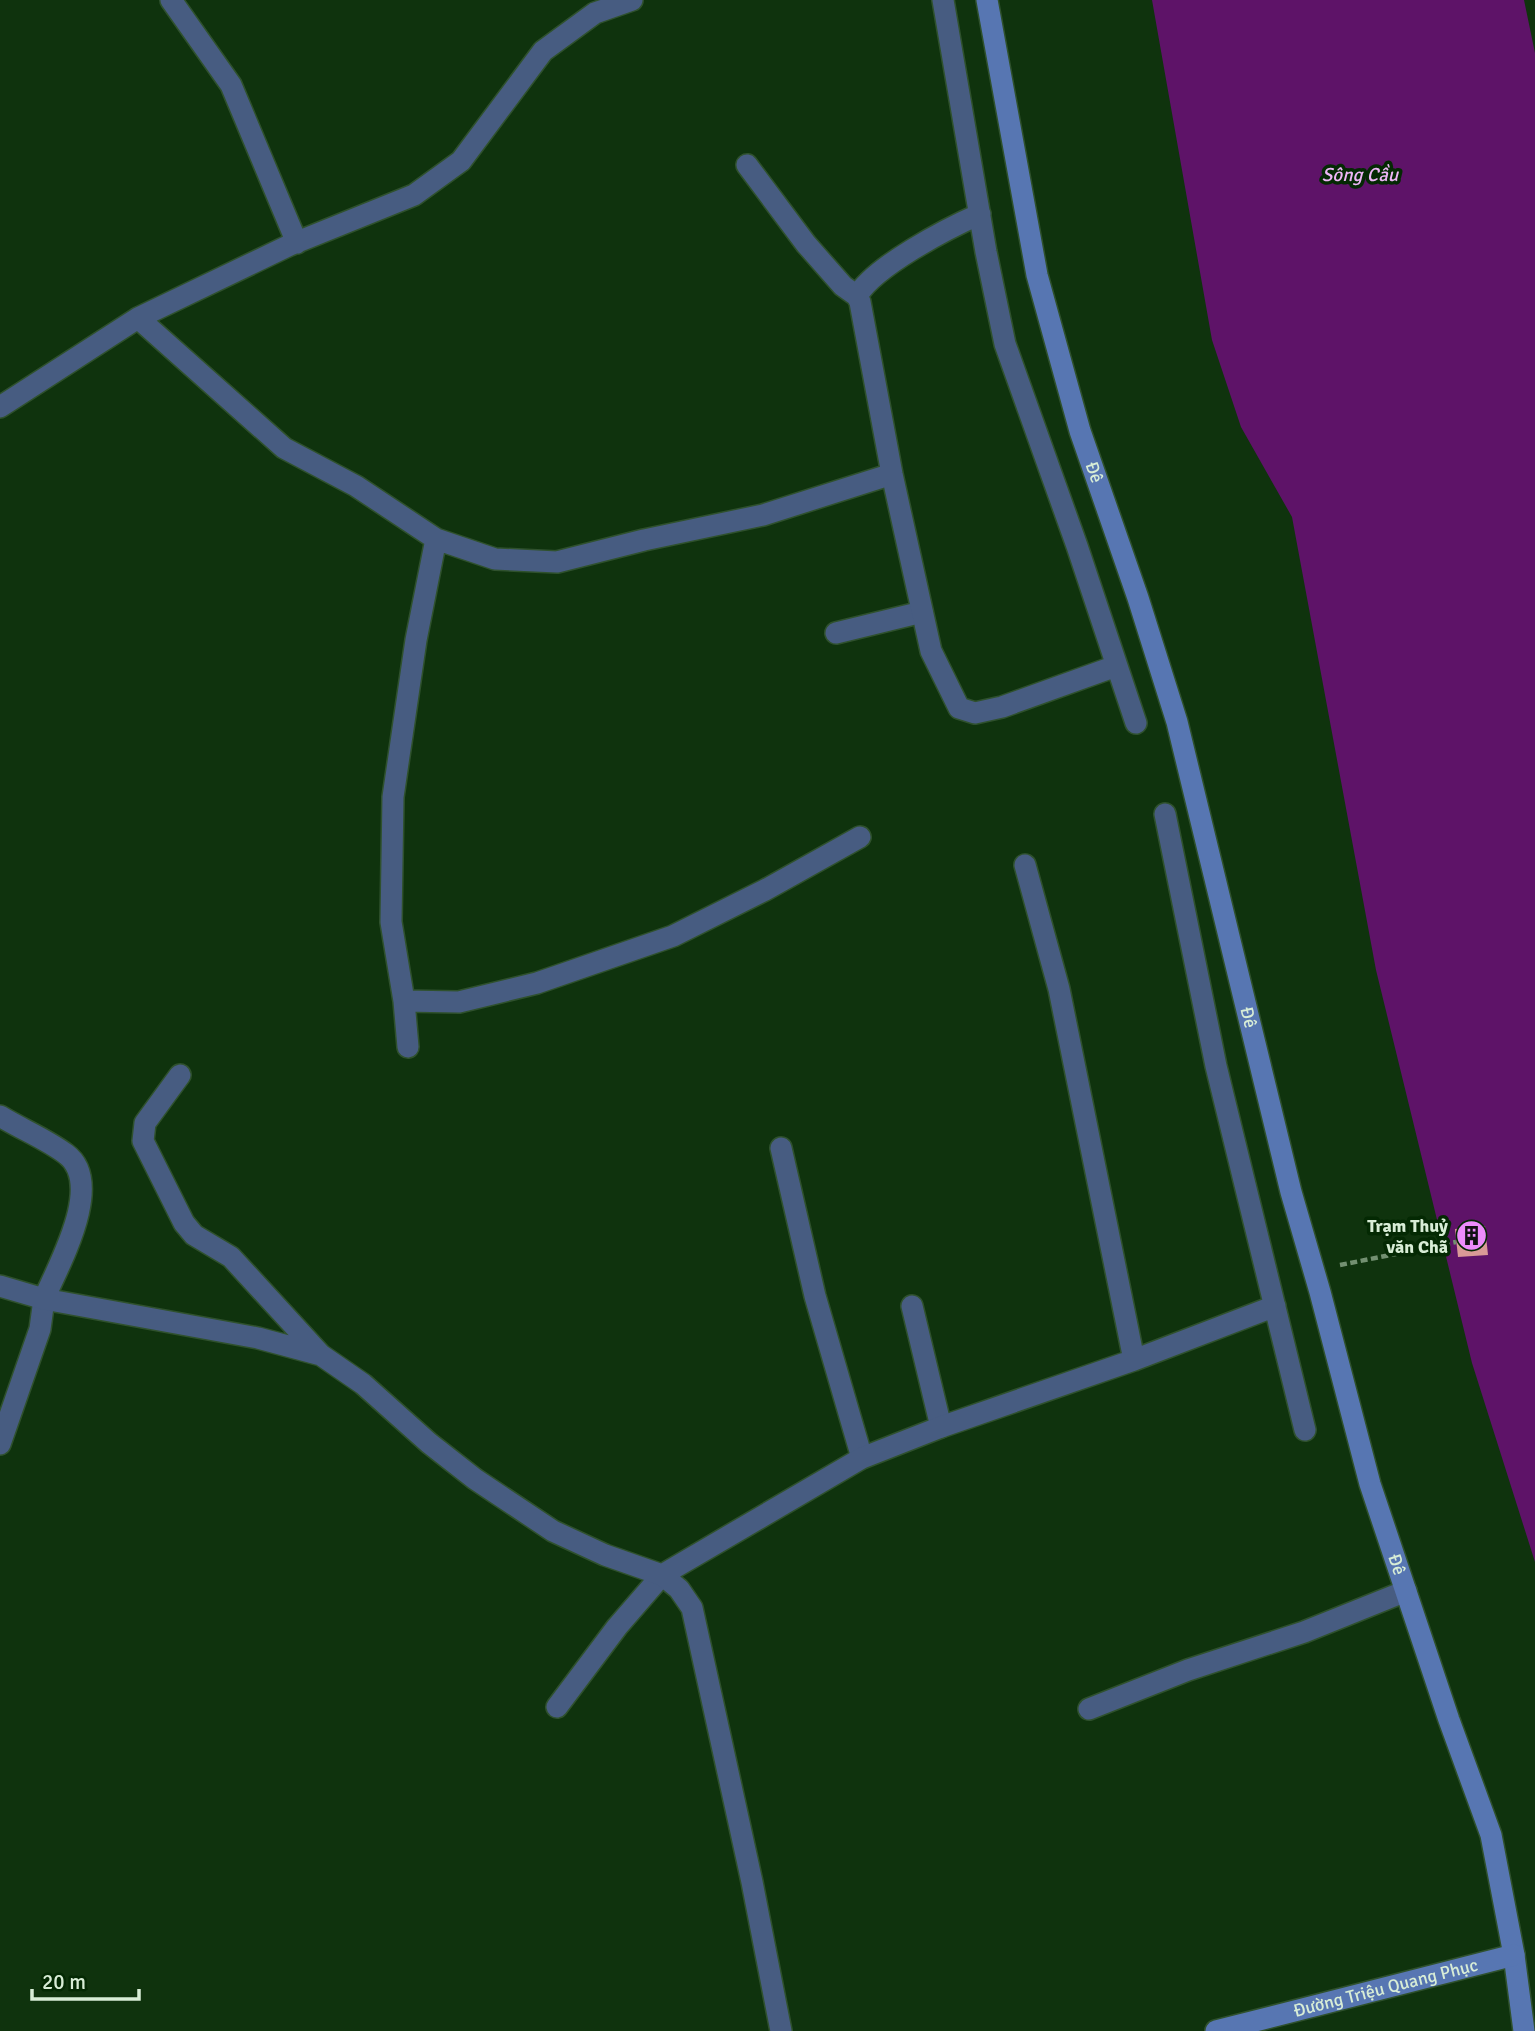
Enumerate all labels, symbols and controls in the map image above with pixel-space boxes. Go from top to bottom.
water label: Sông Cầu [1322,163,1400,187]
street label: Đê [1080,459,1108,486]
street label: Đê [1235,1005,1262,1030]
place label: Trạm Thuỷ văn Chã [1367,1215,1448,1258]
building icon: Trạm Thuỷ văn Chã [1454,1219,1488,1253]
street label: Đê [1383,1551,1411,1578]
street label: Đường Triệu Quang Phục [1291,1954,1480,2022]
scale bar [32,1958,138,2002]
text: 20 m [42,1969,86,1995]

